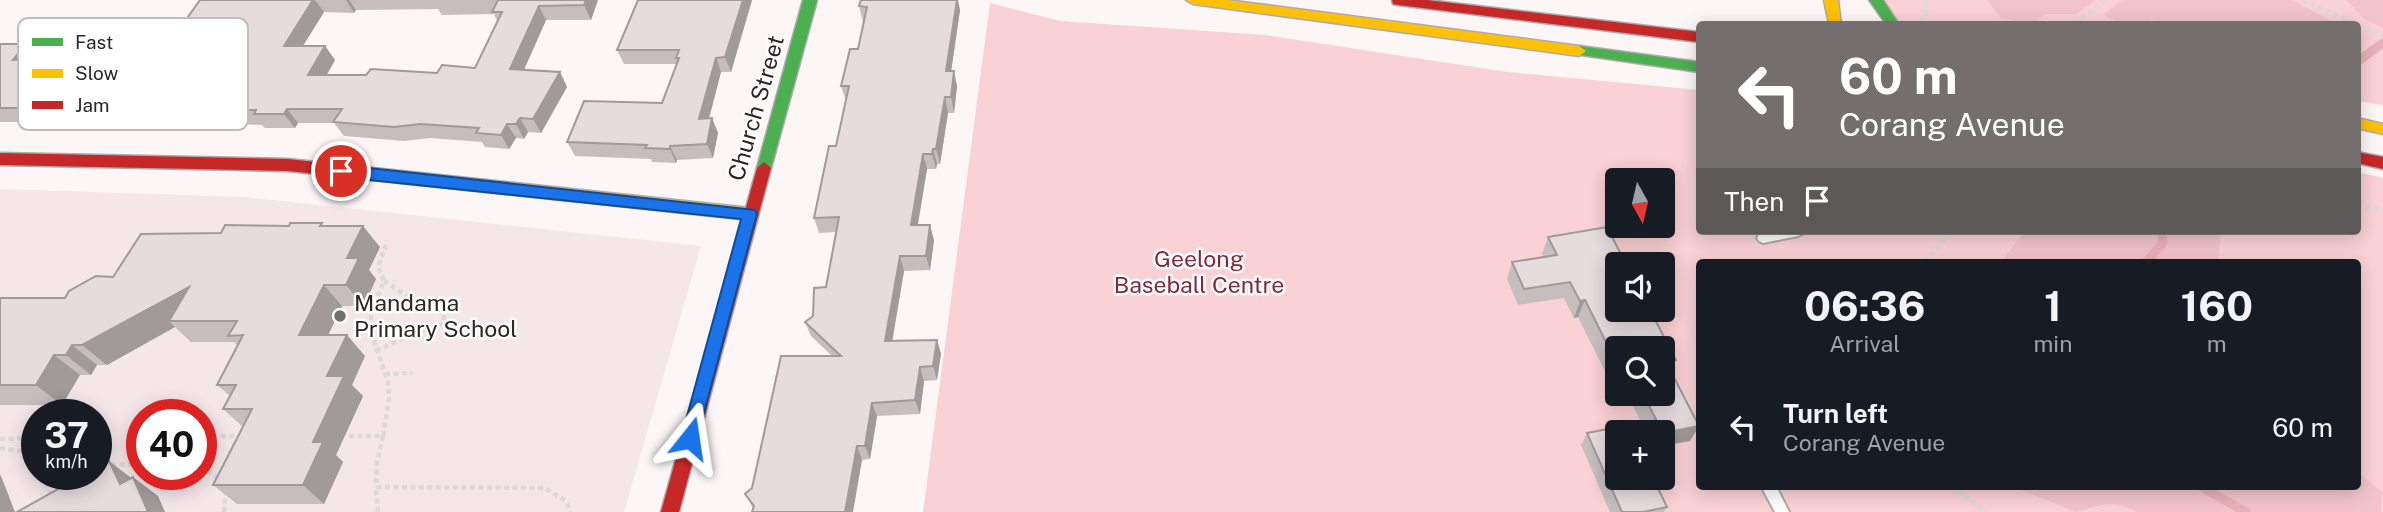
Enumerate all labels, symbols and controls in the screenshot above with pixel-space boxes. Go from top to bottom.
legend [18,18,248,130]
text: Fast [75,31,113,53]
street label: Church Street [722,32,789,184]
text: 60 m [1839,47,1958,105]
icon: left [1724,49,1815,140]
text: Slow [75,62,119,84]
text: Jam [75,94,109,116]
text: Corang Avenue [1839,106,2065,143]
pin [311,141,371,201]
icon: arrive [322,152,360,190]
north arrow [1605,168,1675,238]
map controls [1605,168,1675,490]
icon: arrive [1798,182,1836,220]
text: Then [1724,186,1784,217]
park label: Geelong Baseball Centre [1114,245,1284,298]
button: sound [1605,252,1675,322]
text: 06:36 [1804,281,1925,330]
text: 1 [2044,281,2062,330]
text: 160 [2180,281,2253,330]
place label: Mandama Primary School [354,289,517,342]
marker: Mandama Primary School [332,308,348,324]
text: Arrival [1829,330,1900,357]
text: min [2033,330,2072,357]
text: m [2207,330,2227,357]
button: search [1605,336,1675,406]
text: Turn left [1783,398,1888,429]
speed limit sign: 40 [126,399,217,490]
position arrow [653,401,727,475]
icon: left [1724,408,1762,446]
text: 60 m [2272,412,2333,443]
text: 37 [44,415,89,456]
button: + [1605,420,1675,490]
text: Corang Avenue [1783,429,1945,456]
text: km/h [45,451,88,472]

